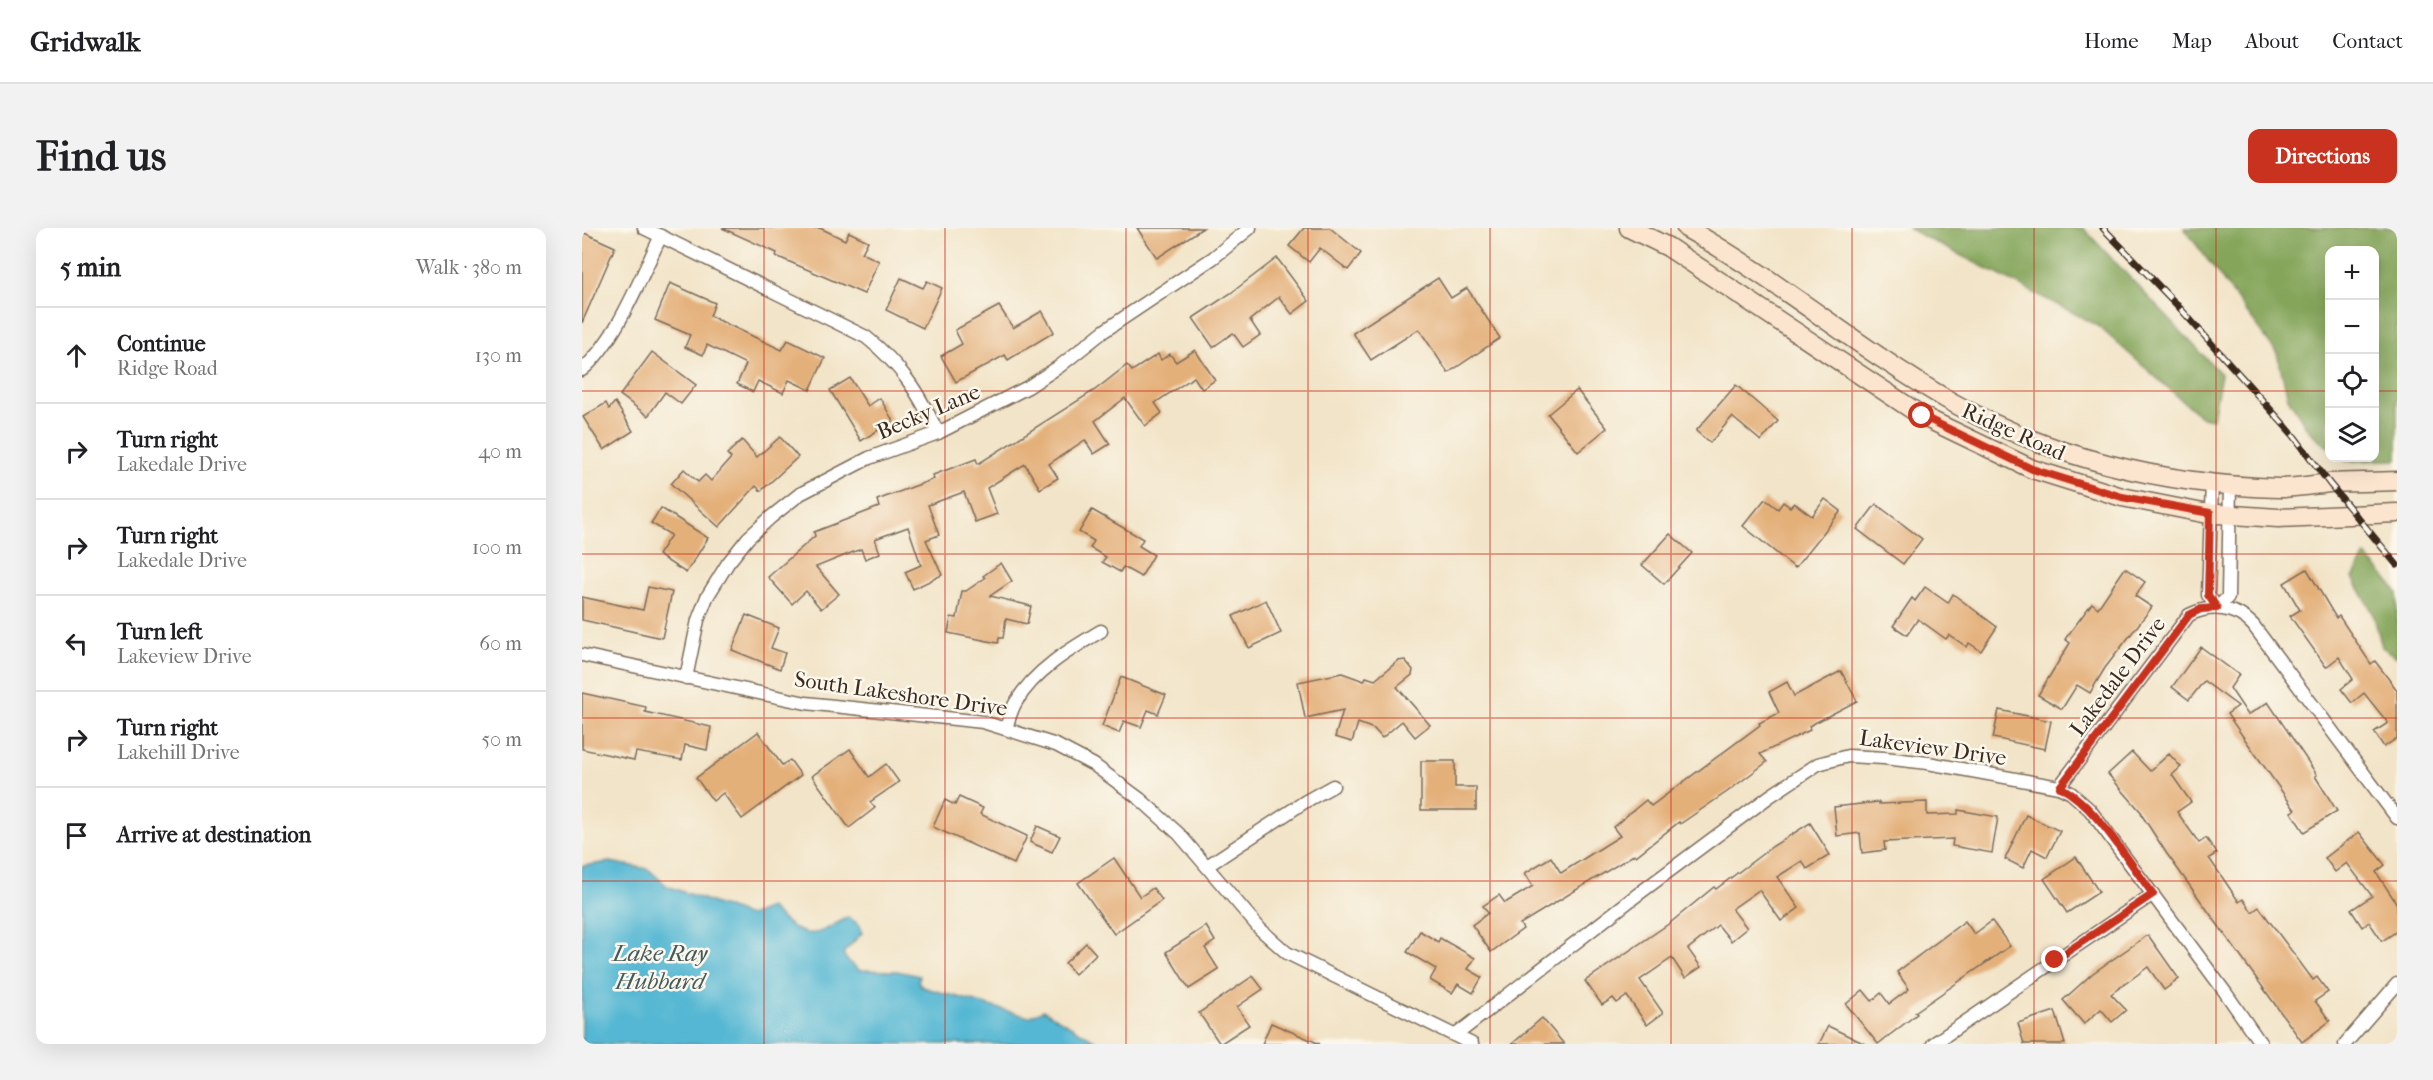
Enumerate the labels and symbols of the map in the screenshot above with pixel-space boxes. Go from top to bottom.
street label: Becky Lane [873,378,984,445]
street label: Ridge Road [1958,398,2070,467]
route start [1908,402,1934,428]
street label: Lakedale Drive [2064,612,2171,741]
street label: South Lakeshore Drive [793,666,1009,722]
street label: Lakeview Drive [1858,725,2008,771]
water label: Lake Ray Hubbard [611,939,709,995]
route end [2041,946,2067,972]

